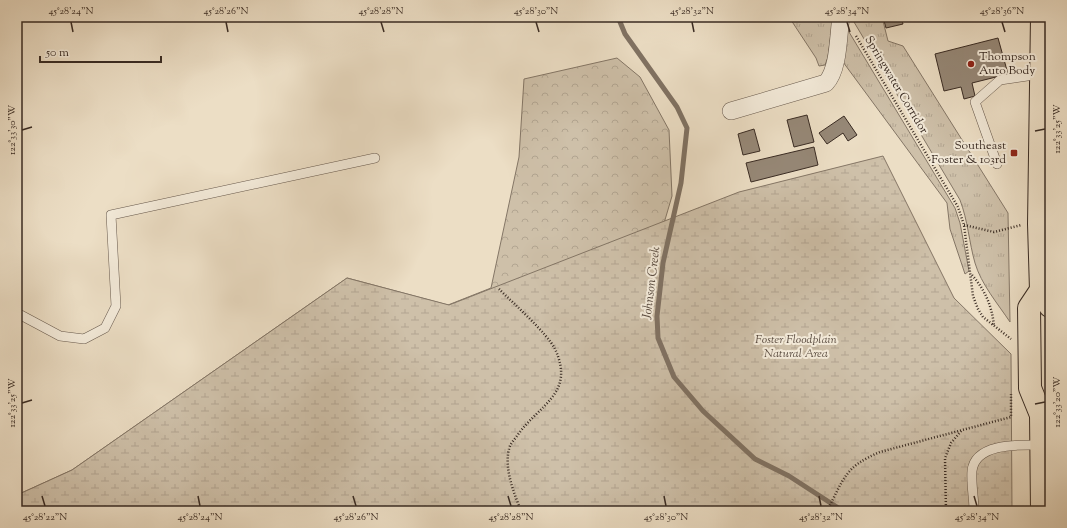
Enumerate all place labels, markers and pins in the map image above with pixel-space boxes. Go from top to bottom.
place label: Thompson Auto Body [979,48,1036,80]
marker: Thompson Auto Body [966,59,976,69]
place label: Southeast Foster & 103rd [931,137,1006,169]
marker: Southeast Foster & 103rd [1009,148,1019,158]

